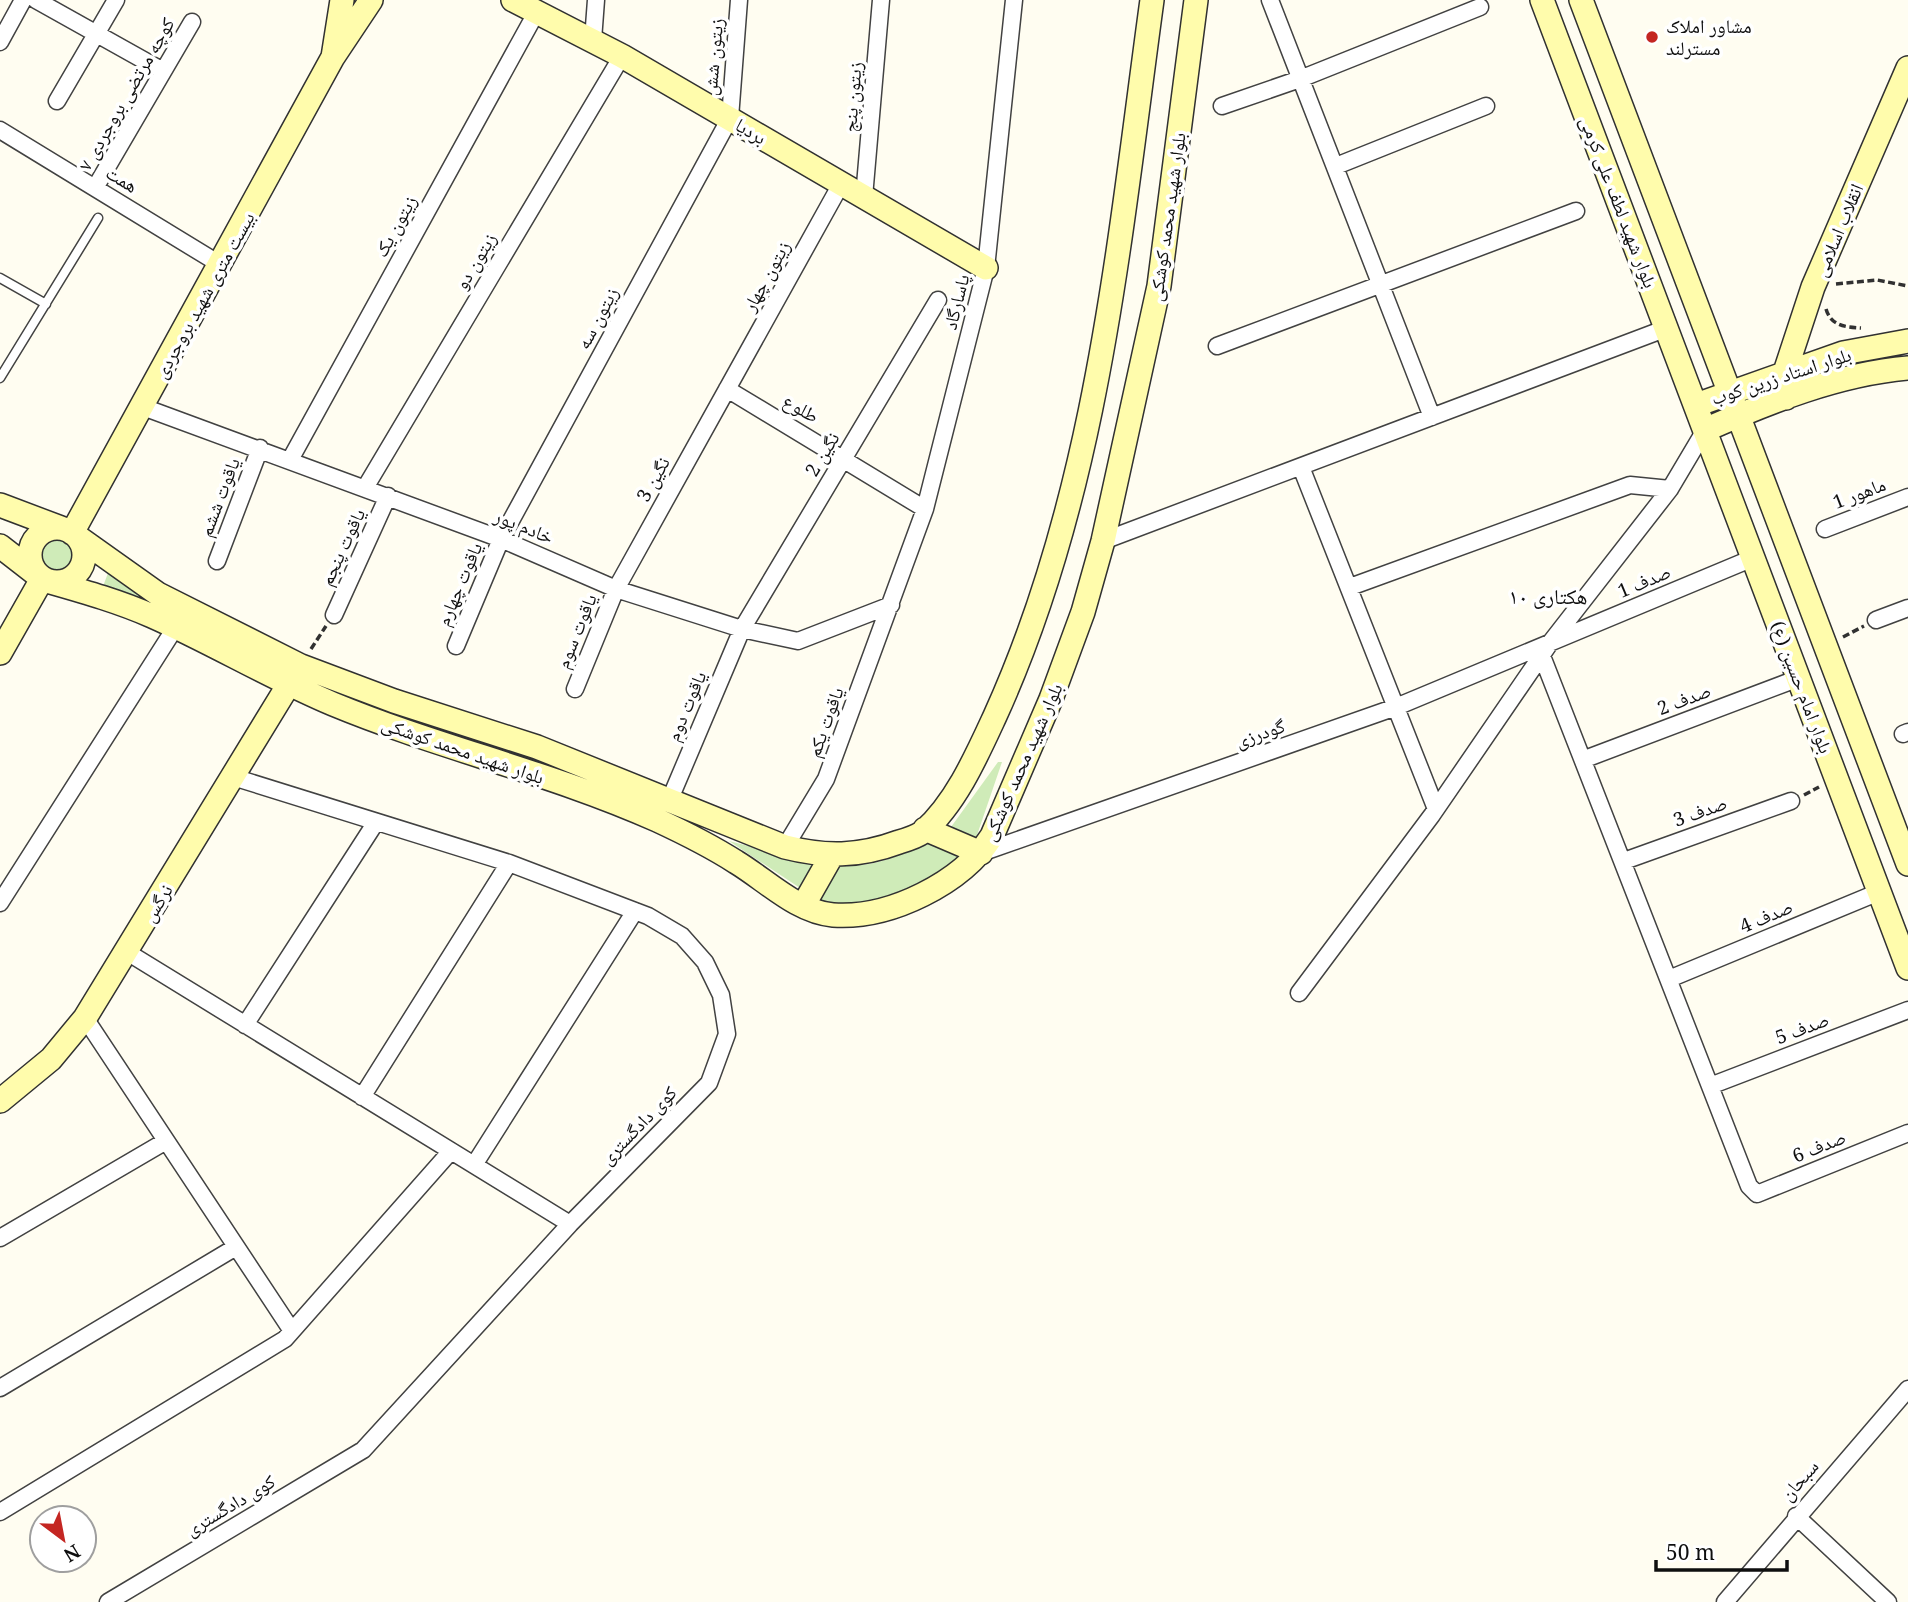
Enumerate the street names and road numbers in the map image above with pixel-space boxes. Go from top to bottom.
street label: کوچه مرتضی بروجردی ۷ [72,13,180,175]
street label: زیتون شش [697,17,729,97]
street label: زیتون پنج [836,61,868,133]
street label: بردیا [731,112,771,150]
street label: بلوار شهید لطف علی کرمی [1574,112,1664,292]
street label: بلوار شهید محمد کوشکی [1142,131,1192,303]
street label: همت [101,159,143,199]
street label: انقلاب اسلامی [1807,180,1869,280]
street label: زیتون یک [367,190,423,262]
street label: بیست متری شهید بروجردی [147,207,261,383]
street label: زیتون دو [448,228,502,294]
street label: زیتون چهار [735,236,796,317]
street label: پاسارگاد [937,271,975,333]
street label: زیتون سه [570,282,624,354]
street label: بلوار استاد زرین کوب [1708,341,1854,411]
street label: طلوع [778,387,824,429]
street label: نگین 2 [799,427,845,481]
street label: نگین 3 [630,452,676,506]
street label: یاقوت ششم [192,454,246,540]
street label: ماهور 1 [1829,471,1889,515]
street label: خادم پور [489,502,557,551]
street label: یاقوت پنجم [313,504,371,590]
street label: یاقوت چهارم [430,538,489,630]
street label: صدف 1 [1613,558,1675,604]
street label: یاقوت سوم [549,590,604,673]
street label: بلوار امام حسین (ع) [1764,617,1839,757]
street label: یاقوت دوم [660,667,713,745]
street label: صدف 2 [1653,677,1715,721]
street label: بلوار شهید محمد کوشکی [975,679,1069,845]
street label: یاقوت یکم [800,683,850,761]
street label: بلوار شهید محمد کوشکی [378,710,548,790]
street label: گودرزی [1232,712,1288,754]
street label: صدف 3 [1669,789,1731,833]
street label: نرگس [136,879,178,927]
street label: صدف 4 [1735,893,1797,939]
street label: صدف 5 [1771,1006,1833,1050]
street label: کوی دادگستری [594,1080,682,1170]
street label: صدف 6 [1788,1124,1850,1168]
street label: سبحان [1774,1454,1824,1506]
street label: کوی دادگستری [180,1468,280,1542]

